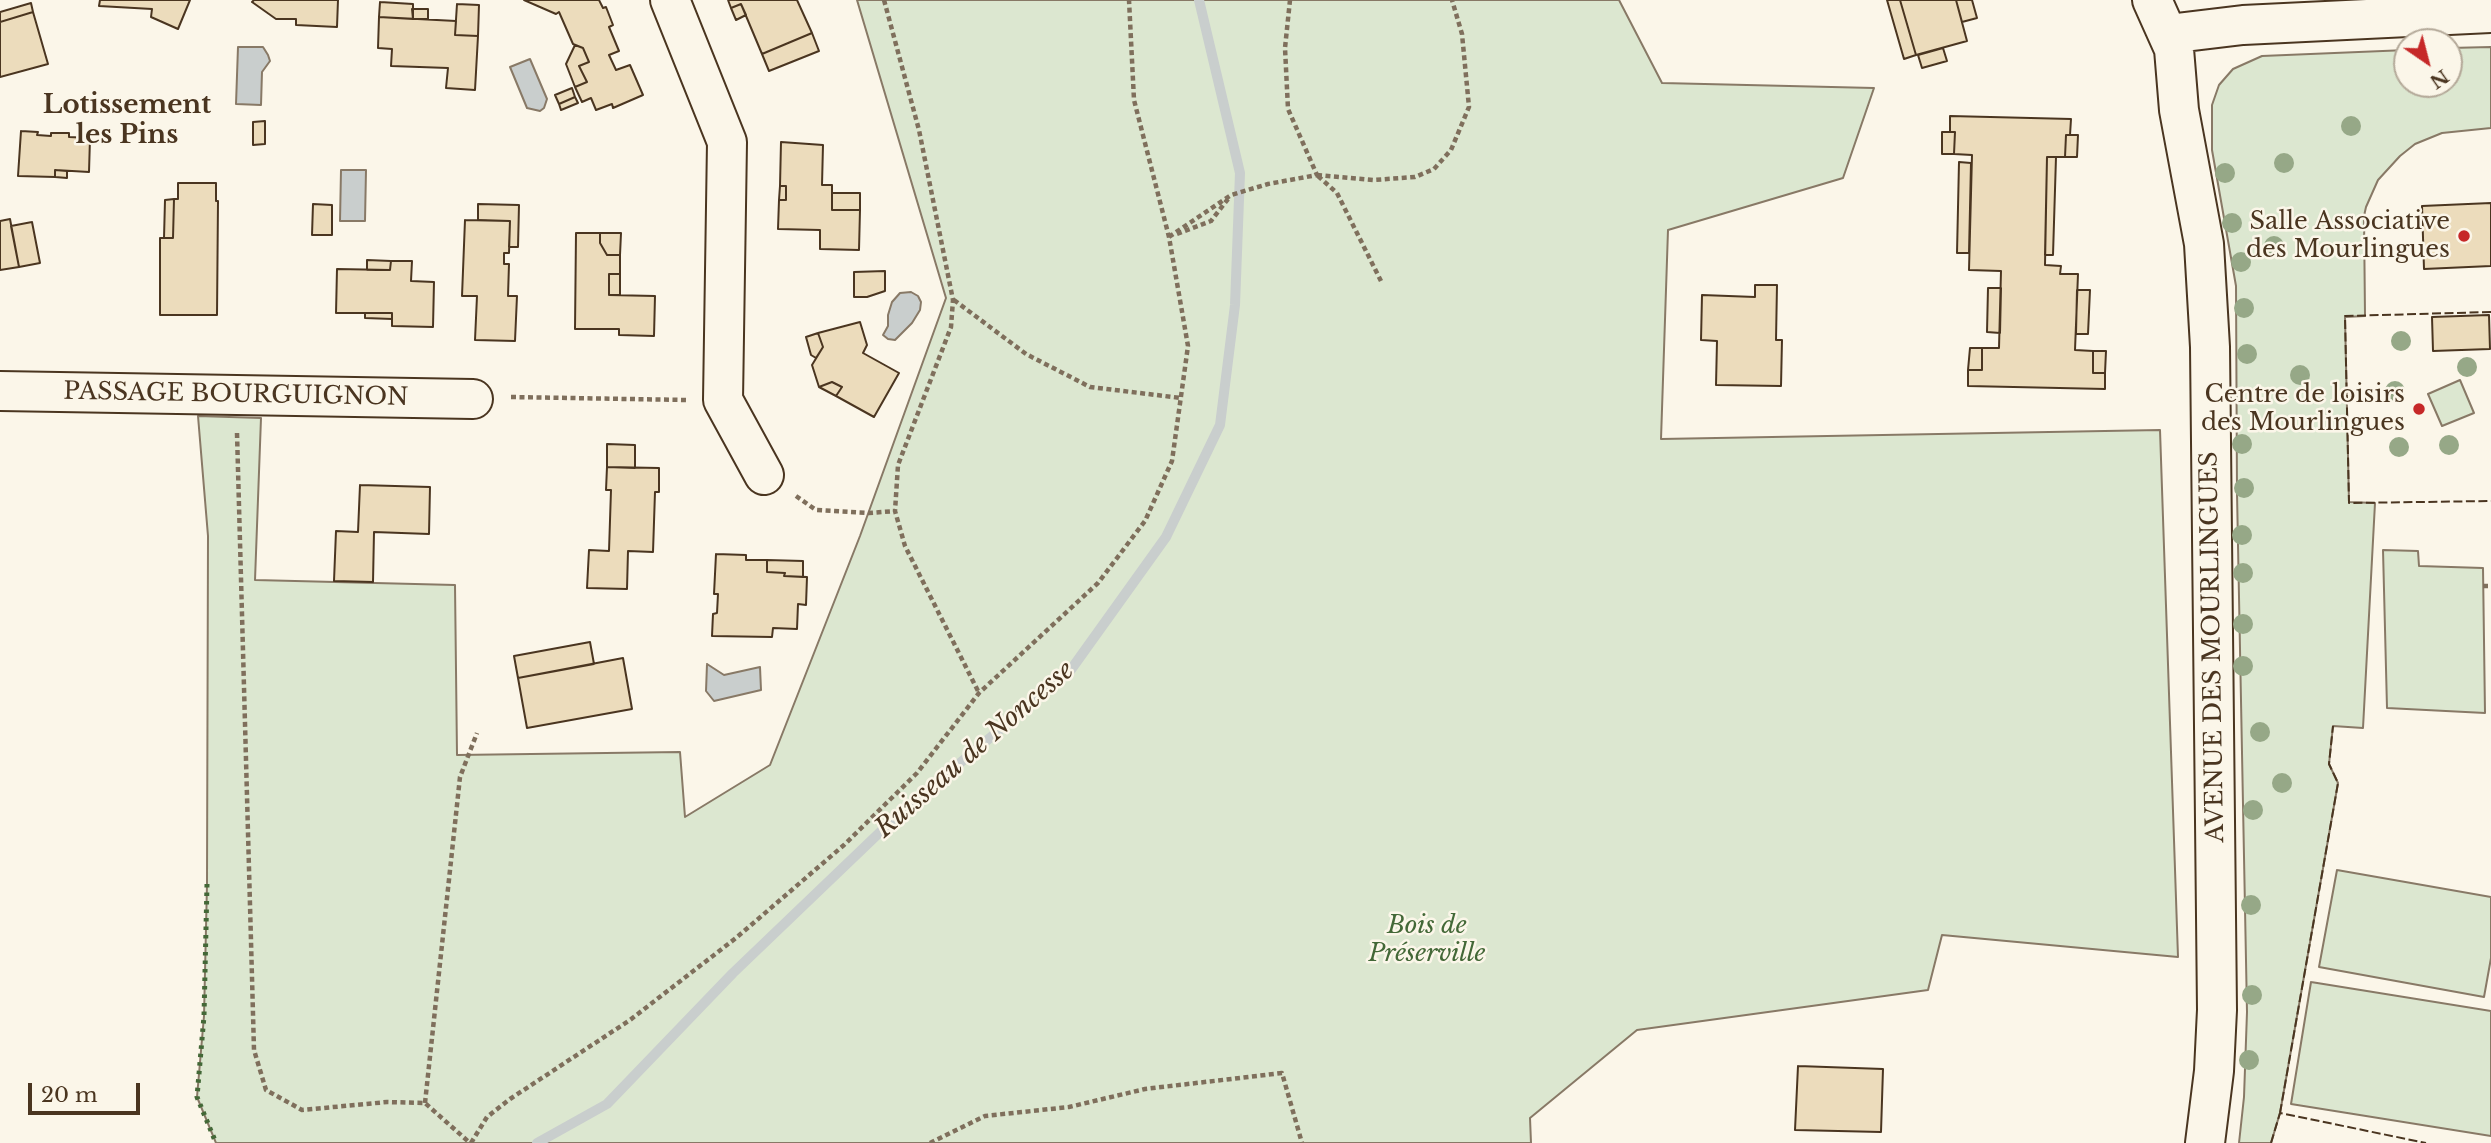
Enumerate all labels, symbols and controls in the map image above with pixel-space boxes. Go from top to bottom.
north arrow [2393,28,2463,98]
text: N [2425,64,2453,94]
district label: Lotissement les Pins [43,90,211,152]
place label: Salle Associative des Mourlingues [2246,208,2450,264]
marker: Salle Associative des Mourlingues [2456,228,2472,244]
street label: PASSAGE BOURGUIGNON [63,378,409,412]
place label: Centre de loisirs des Mourlingues [2201,381,2405,437]
marker: Centre de loisirs des Mourlingues [2411,401,2427,417]
street label: AVENUE DES MOURLINGUES [2195,451,2231,843]
water label: Ruisseau de Noncesse [869,655,1081,845]
park label: Bois de Préserville [1368,912,1486,968]
scale bar [32,1070,144,1114]
text: 20 m [41,1082,98,1108]

